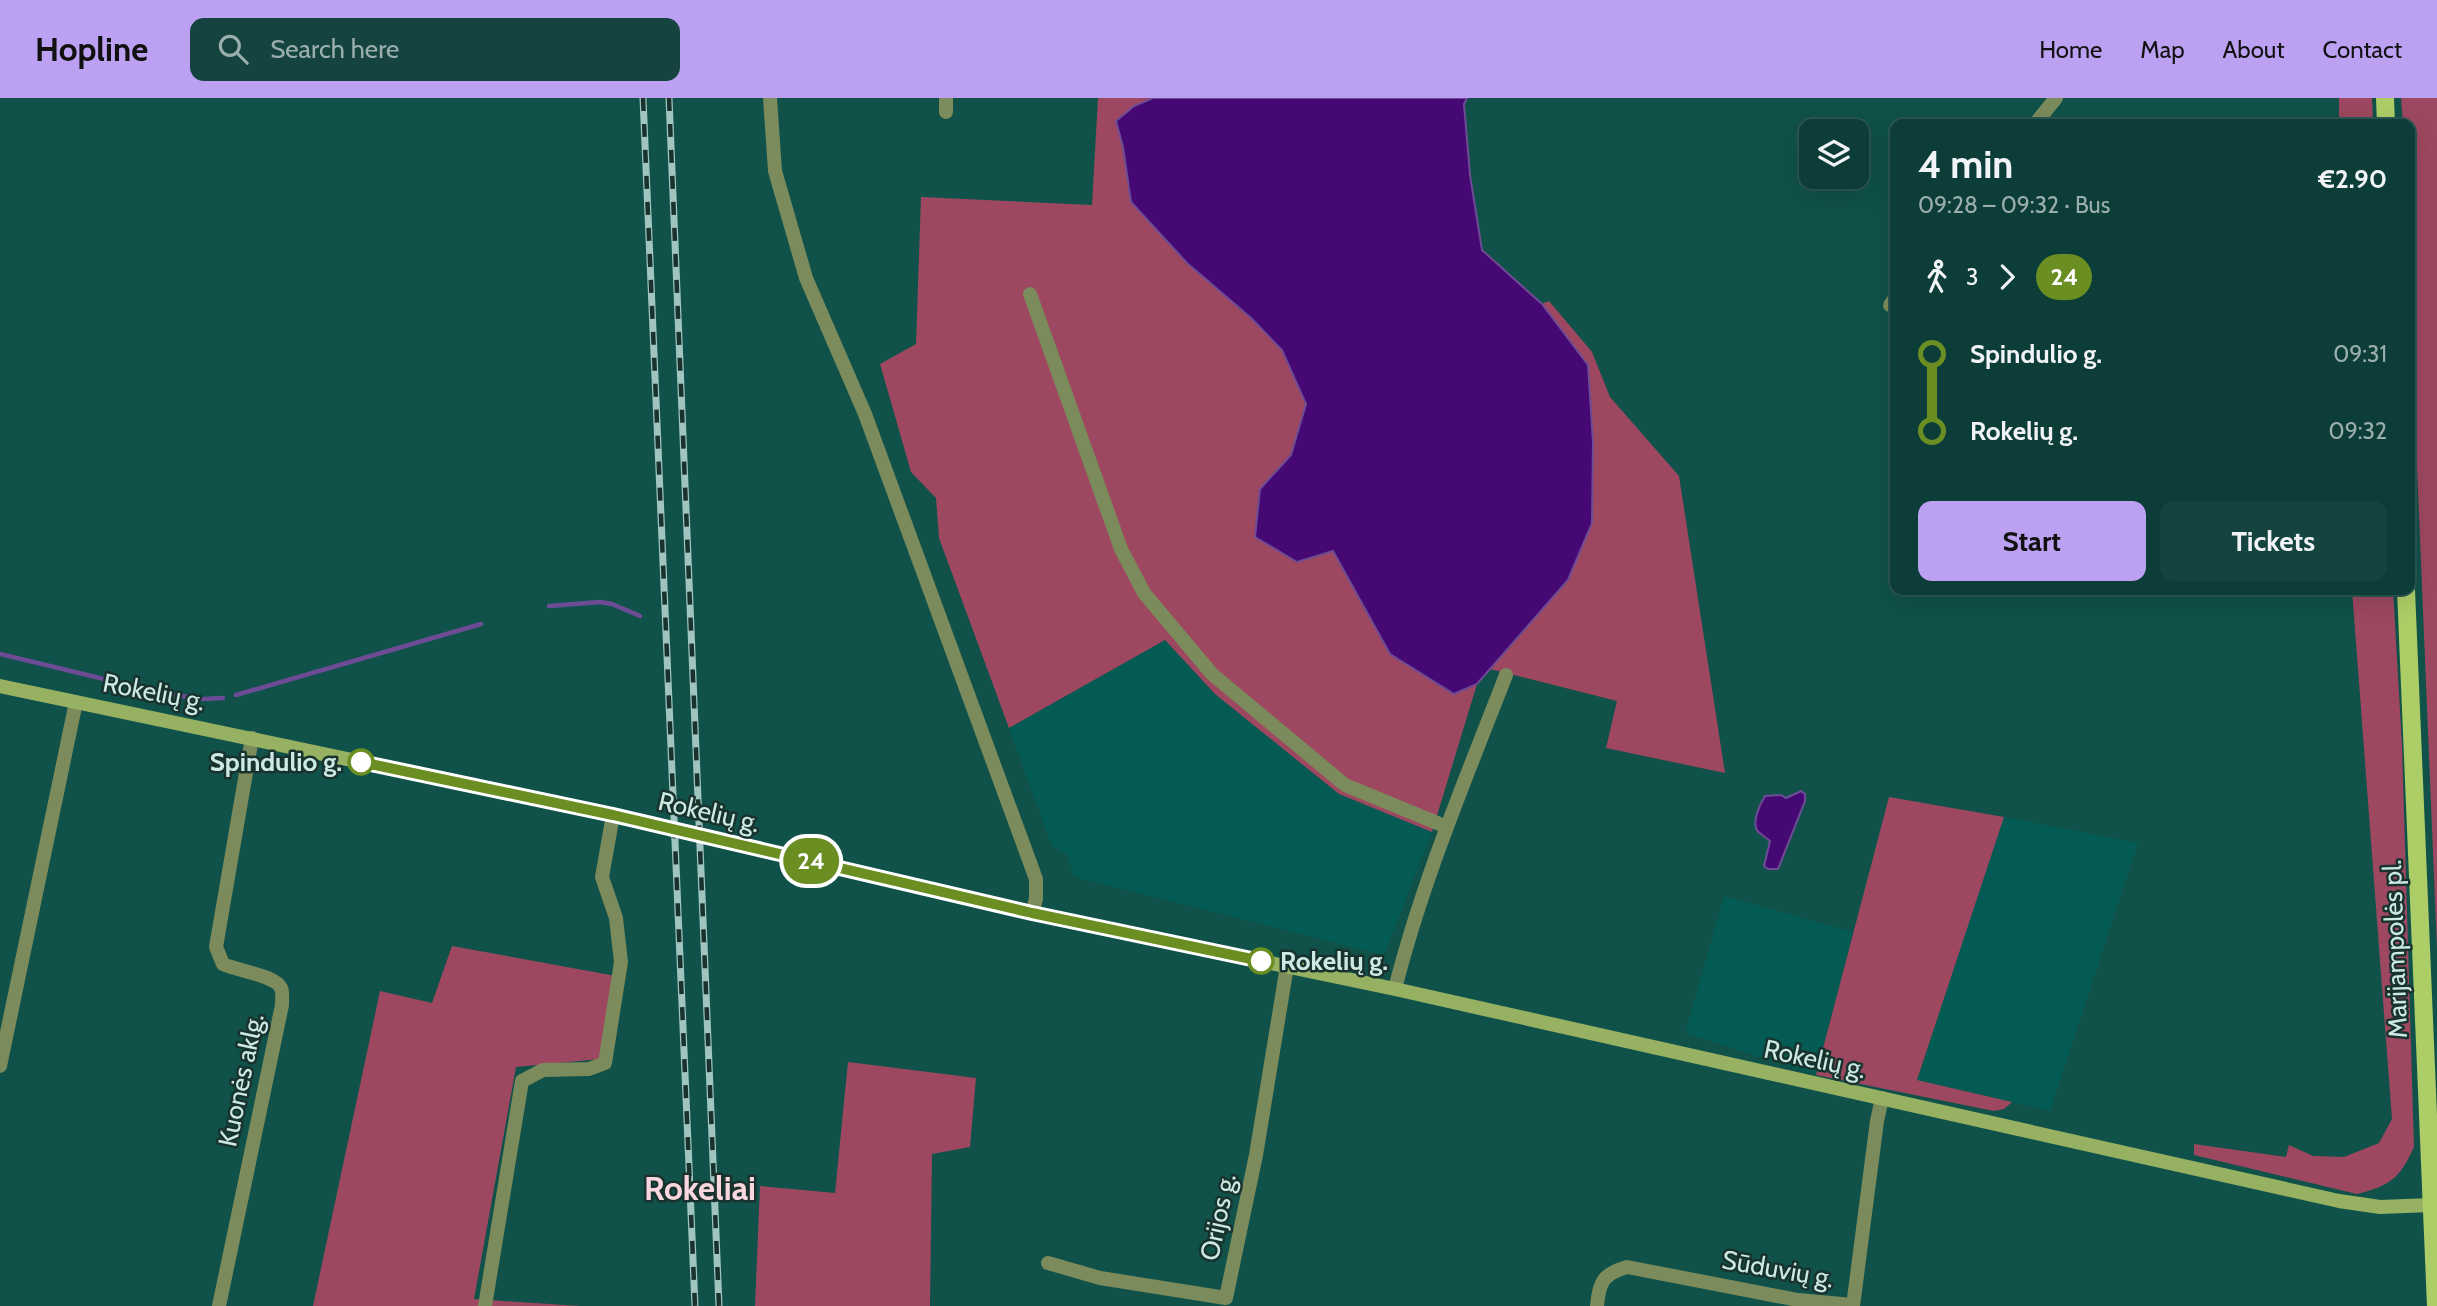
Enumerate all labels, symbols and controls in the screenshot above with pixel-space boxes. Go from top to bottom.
search box [190,18,680,81]
text: Hopline [35,29,148,69]
icon: search [214,30,252,68]
text: Search here [270,33,399,65]
text: Home [2039,35,2102,64]
text: Map [2140,35,2185,64]
text: About [2223,35,2285,64]
text: Contact [2323,35,2402,64]
map controls [1799,119,1869,189]
button: layers [1799,119,1869,189]
text: 4 min [1918,141,2013,188]
text: €2.90 [2318,163,2387,195]
text: 09:28 – 09:32 · Bus [1918,191,2110,219]
icon: walk [1918,258,1956,296]
icon: forward [1988,258,2026,296]
text: 24 [2050,262,2078,291]
text: 3 [1966,263,1978,291]
text: Spindulio g. [1970,338,2102,370]
text: 09:31 [2333,340,2387,368]
text: Rokelių g. [1970,415,2078,447]
text: 09:32 [2329,417,2387,445]
button: Start [1918,501,2146,581]
button: Tickets [2160,501,2387,581]
street label: Rokelių g. [100,666,208,718]
place label: Spindulio g. [210,746,342,778]
marker: Spindulio g. [348,749,374,775]
street label: Rokelių g. [655,785,763,839]
line badge: 24 [780,838,842,884]
text: 24 [797,846,825,875]
street label: Marijampolės pl. [2376,859,2414,1039]
place label: Rokelių g. [1280,945,1388,977]
marker: Rokelių g. [1248,948,1274,974]
street label: Kuonės aklg. [211,1011,271,1149]
street label: Rokelių g. [1761,1033,1869,1085]
district label: Rokeliai [644,1168,756,1208]
street label: Orijos g. [1193,1170,1243,1264]
street label: Sūduvių g. [1720,1243,1836,1295]

